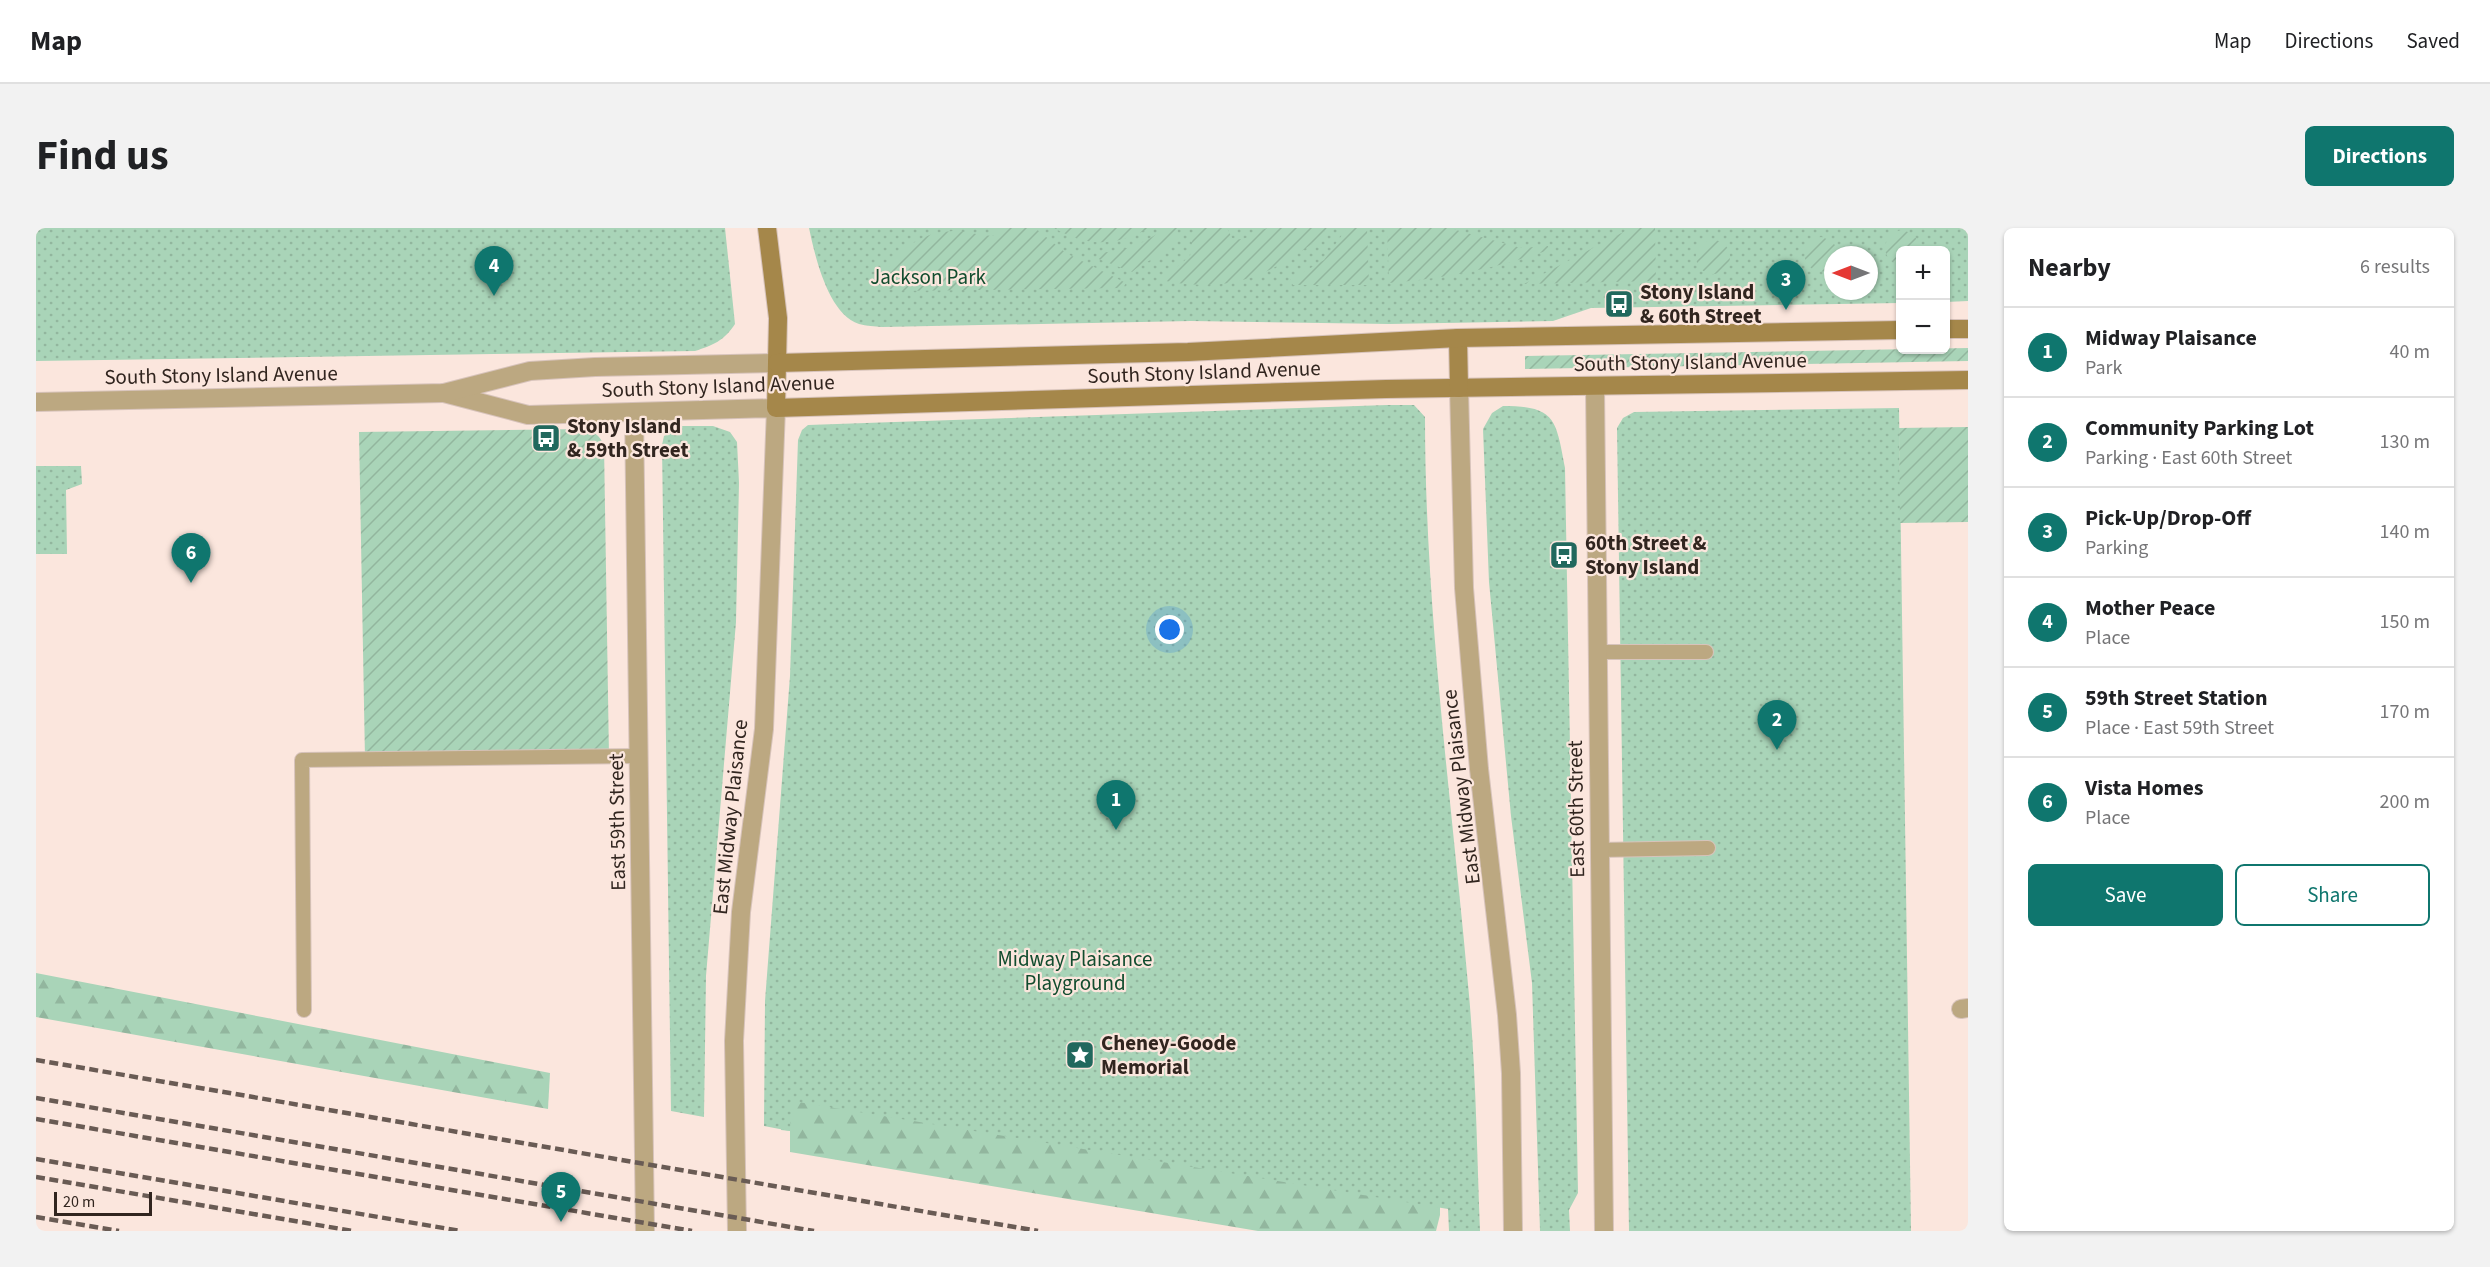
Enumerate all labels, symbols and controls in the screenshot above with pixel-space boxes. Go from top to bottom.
text: Map [30,21,82,61]
text: Map [2214,26,2252,56]
text: Directions [2285,26,2373,56]
text: Saved [2406,26,2460,56]
text: Find us [36,126,169,186]
button: Directions [2305,126,2454,186]
north arrow [1824,246,1878,300]
map controls [1896,246,1950,354]
button: + [1896,246,1950,300]
pin: 4 [474,247,514,296]
text: Nearby [2028,249,2111,286]
text: 6 results [2360,253,2430,281]
pin: 3 [1766,260,1806,310]
park label: Jackson Park [870,262,986,292]
place label: Stony Island & 60th Street [1640,277,1761,331]
bus stop icon: Stony Island & 60th Street [1603,288,1635,320]
button: − [1896,300,1950,354]
text: Midway Plaisance [2085,322,2257,354]
text: 1 [2042,338,2053,366]
text: 40 m [2390,338,2430,366]
street label: South Stony Island Avenue [1573,345,1807,379]
street label: South Stony Island Avenue [1087,353,1321,391]
text: Park [2085,354,2122,382]
street label: South Stony Island Avenue [104,358,338,392]
street label: South Stony Island Avenue [601,367,835,405]
place label: Stony Island & 59th Street [567,411,688,465]
text: Community Parking Lot [2085,412,2314,444]
bus stop icon: Stony Island & 59th Street [530,422,562,454]
text: 2 [2042,428,2053,456]
text: 130 m [2380,428,2430,456]
text: Parking · East 60th Street [2085,444,2292,472]
text: Pick-Up/Drop-Off [2085,502,2251,534]
text: 3 [2042,518,2053,546]
text: 140 m [2380,518,2430,546]
place label: 60th Street & Stony Island [1585,528,1706,582]
pin: 6 [172,534,210,583]
text: Parking [2085,534,2148,562]
bus stop icon: 60th Street & Stony Island [1548,539,1580,571]
text: Mother Peace [2085,592,2215,624]
text: 4 [2042,608,2053,636]
text: 150 m [2380,608,2430,636]
your location [1155,615,1184,644]
text: Place [2085,624,2130,652]
text: 59th Street Station [2085,682,2268,714]
street label: East Midway Plaisance [1434,688,1488,886]
text: 5 [2042,698,2053,726]
text: 170 m [2380,698,2430,726]
pin: 2 [1758,700,1796,750]
text: Place · East 59th Street [2085,714,2274,742]
street label: East Midway Plaisance [705,718,755,916]
street label: East 60th Street [1560,740,1592,878]
street label: East 59th Street [601,753,633,891]
text: Vista Homes [2085,772,2204,804]
pin: 1 [1096,780,1136,830]
text: 6 [2042,788,2053,816]
text: 200 m [2380,788,2430,816]
text: Place [2085,804,2130,832]
button: Save [2028,864,2223,926]
button: Share [2235,864,2430,926]
park label: Midway Plaisance Playground [998,944,1152,998]
place label: Cheney-Goode Memorial [1101,1028,1237,1082]
place icon: Cheney-Goode Memorial [1064,1039,1096,1071]
pin: 5 [542,1172,580,1222]
scale bar [54,1189,152,1216]
text: 20 m [63,1191,95,1213]

